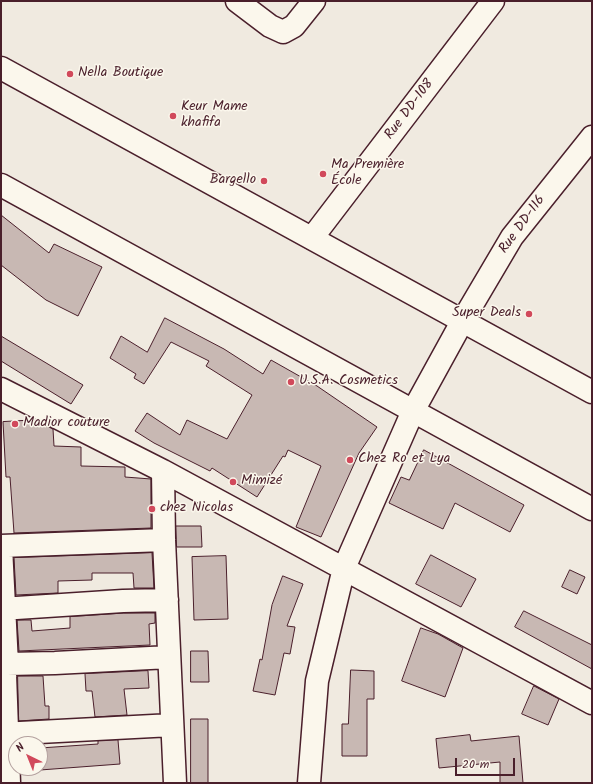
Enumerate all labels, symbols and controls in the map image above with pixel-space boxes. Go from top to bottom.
place label: Nella Boutique [78,66,163,82]
marker: Nella Boutique [65,69,75,79]
street label: Rue DD-108 [382,77,438,143]
place label: Keur Mame khafifa [181,100,248,132]
marker: Keur Mame khafifa [168,111,178,121]
place label: Ma Première École [331,158,404,190]
marker: Ma Première École [318,169,328,179]
place label: Bargello [210,173,256,189]
marker: Bargello [259,176,269,186]
street label: Rue DD-116 [496,193,550,257]
place label: Super Deals [452,306,521,322]
marker: Super Deals [524,309,534,319]
place label: U.S.A. Cosmetics [299,374,398,390]
marker: U.S.A. Cosmetics [286,377,296,387]
place label: Madior couture [23,416,110,432]
marker: Madior couture [10,419,20,429]
place label: Chez Ro et Lya [358,452,450,468]
marker: Chez Ro et Lya [345,455,355,465]
place label: Mimizé [241,474,282,490]
marker: Mimizé [228,477,238,487]
place label: chez Nicolas [160,501,233,517]
marker: chez Nicolas [147,504,157,514]
north arrow [8,736,48,776]
text: N [12,739,29,757]
scale bar [457,750,517,776]
text: 20 m [462,755,489,774]

